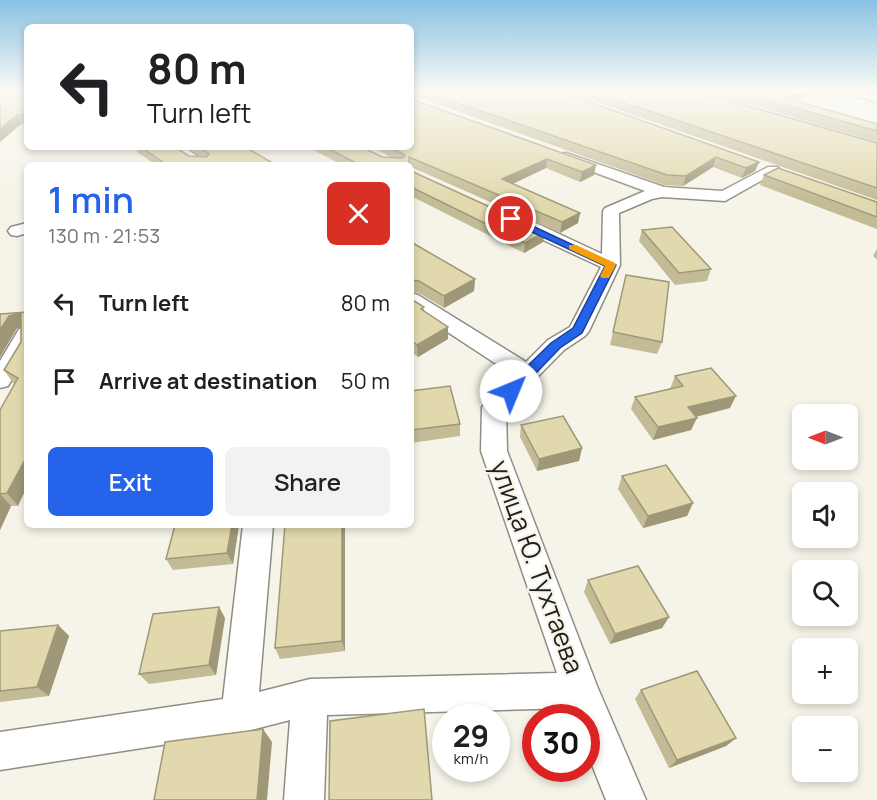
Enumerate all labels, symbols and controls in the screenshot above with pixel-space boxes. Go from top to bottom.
text: 80 m [147,39,247,97]
icon: left [48,48,126,126]
text: Turn left [147,94,251,131]
text: 1 min [48,175,134,224]
button: close [327,182,390,245]
pin [485,193,536,244]
icon: arrive [494,202,527,235]
text: 130 m · 21:53 [48,222,160,249]
icon: left [48,287,81,320]
text: Turn left [99,288,189,318]
text: 80 m [341,288,390,318]
position arrow [479,359,543,423]
icon: arrive [48,365,81,398]
text: Arrive at destination [99,366,317,396]
text: 50 m [341,366,390,396]
north arrow [792,404,858,470]
map controls [792,404,858,782]
button: Exit [48,447,213,516]
button: Share [225,447,390,516]
street label: улица Ю. Тухтаева [483,455,593,678]
button: sound [792,482,858,548]
button: search [792,560,858,626]
button: + [792,638,858,704]
speed limit sign: 30 [522,704,600,782]
text: 29 [453,715,489,756]
button: − [792,716,858,782]
text: km/h [454,748,488,769]

